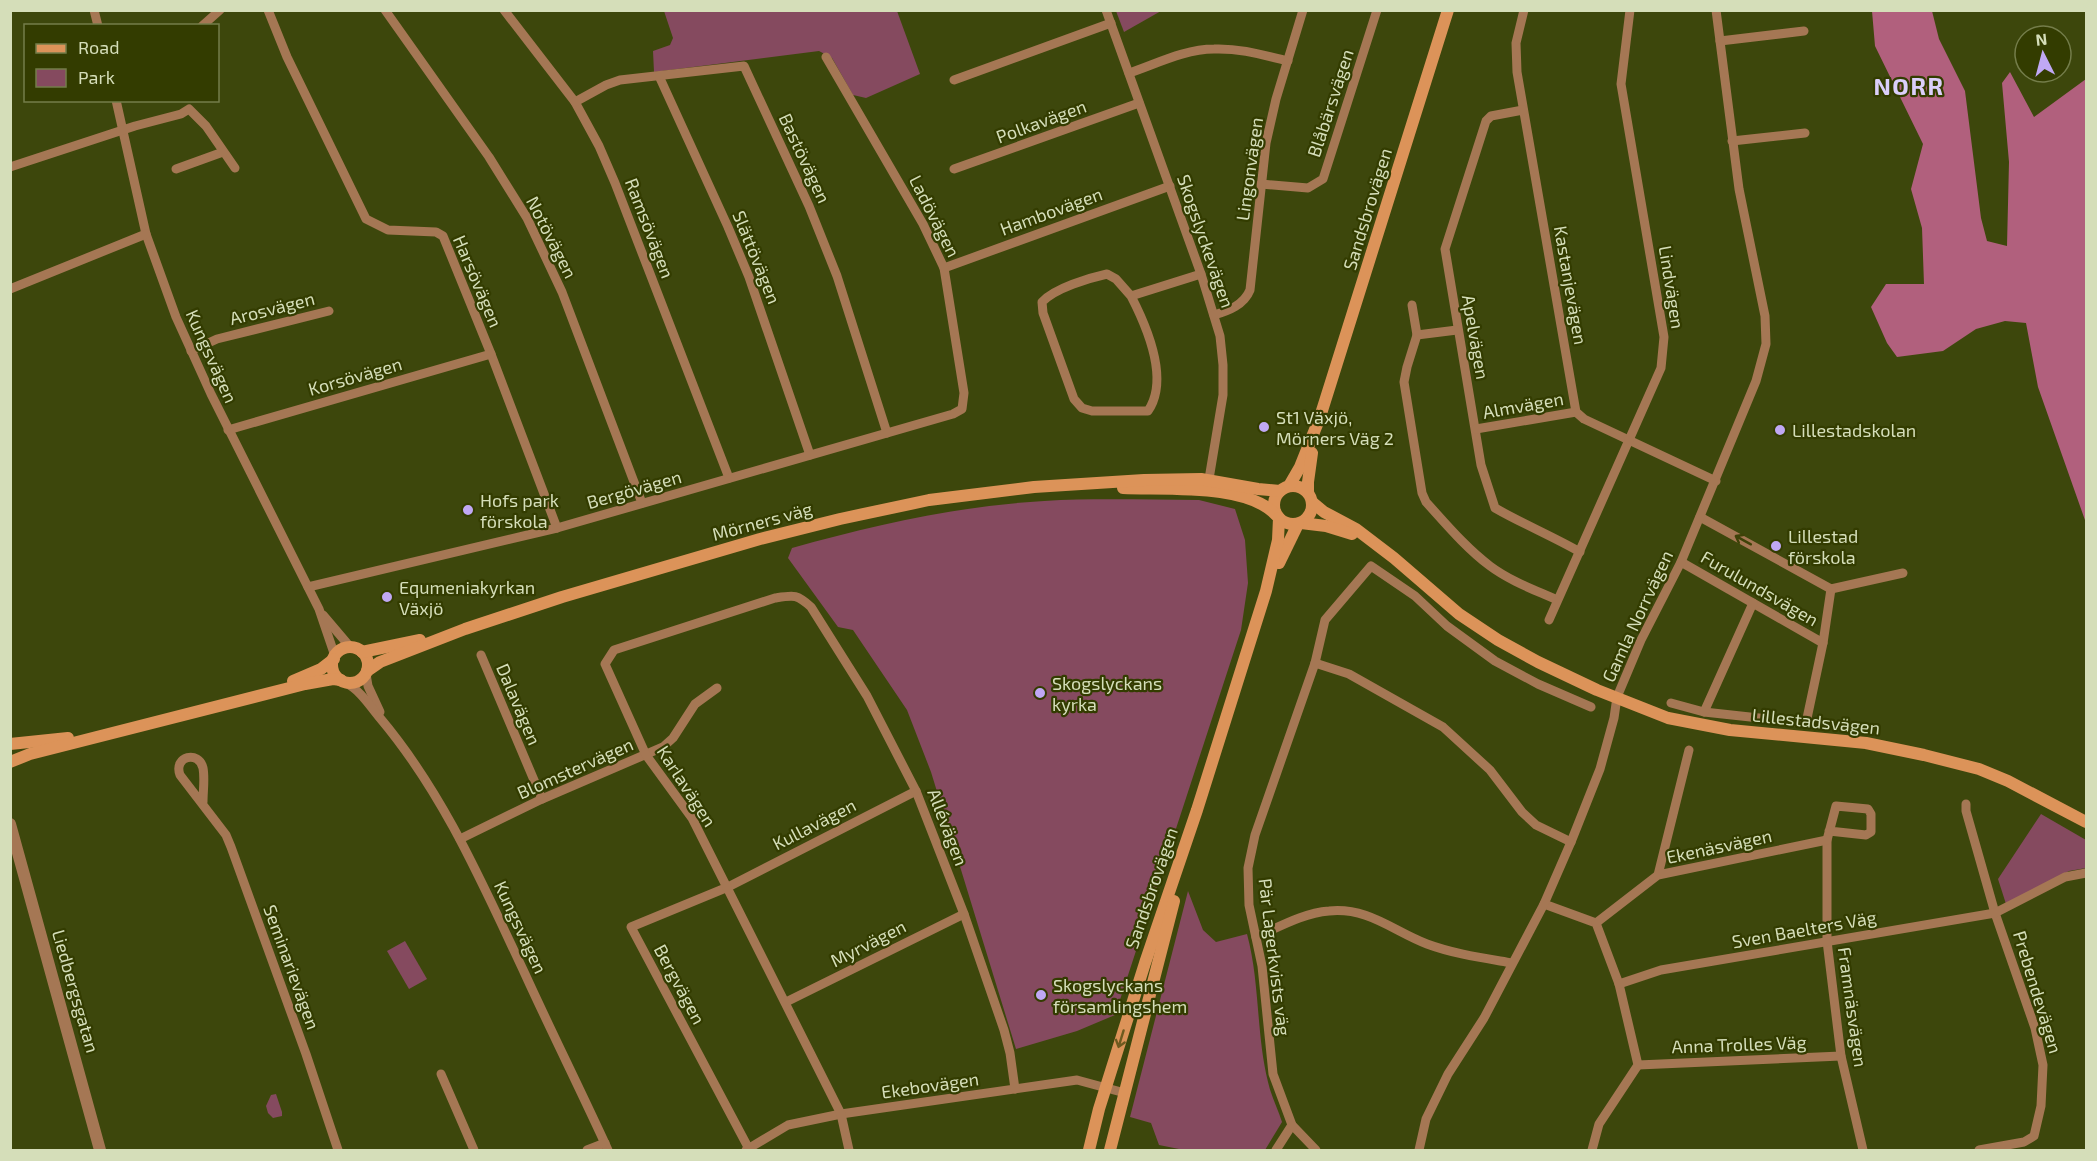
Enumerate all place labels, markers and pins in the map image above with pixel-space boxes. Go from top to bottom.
place label: St1 Växjö, Mörners Väg 2 [1276,406,1394,449]
place label: Lillestadskolan [1792,419,1916,441]
marker: St1 Växjö, Mörners Väg 2 [1257,420,1271,434]
marker: Lillestadskolan [1773,423,1787,437]
place label: Hofs park förskola [480,489,559,532]
marker: Hofs park förskola [461,503,475,517]
place label: Lillestad förskola [1788,525,1858,568]
marker: Lillestad förskola [1769,539,1783,553]
place label: Equmeniakyrkan Växjö [399,576,535,619]
marker: Equmeniakyrkan Växjö [380,590,394,604]
place label: Skogslyckans kyrka [1052,672,1162,715]
marker: Skogslyckans kyrka [1033,686,1047,700]
place label: Skogslyckans församlingshem [1053,974,1187,1017]
marker: Skogslyckans församlingshem [1034,988,1048,1002]

